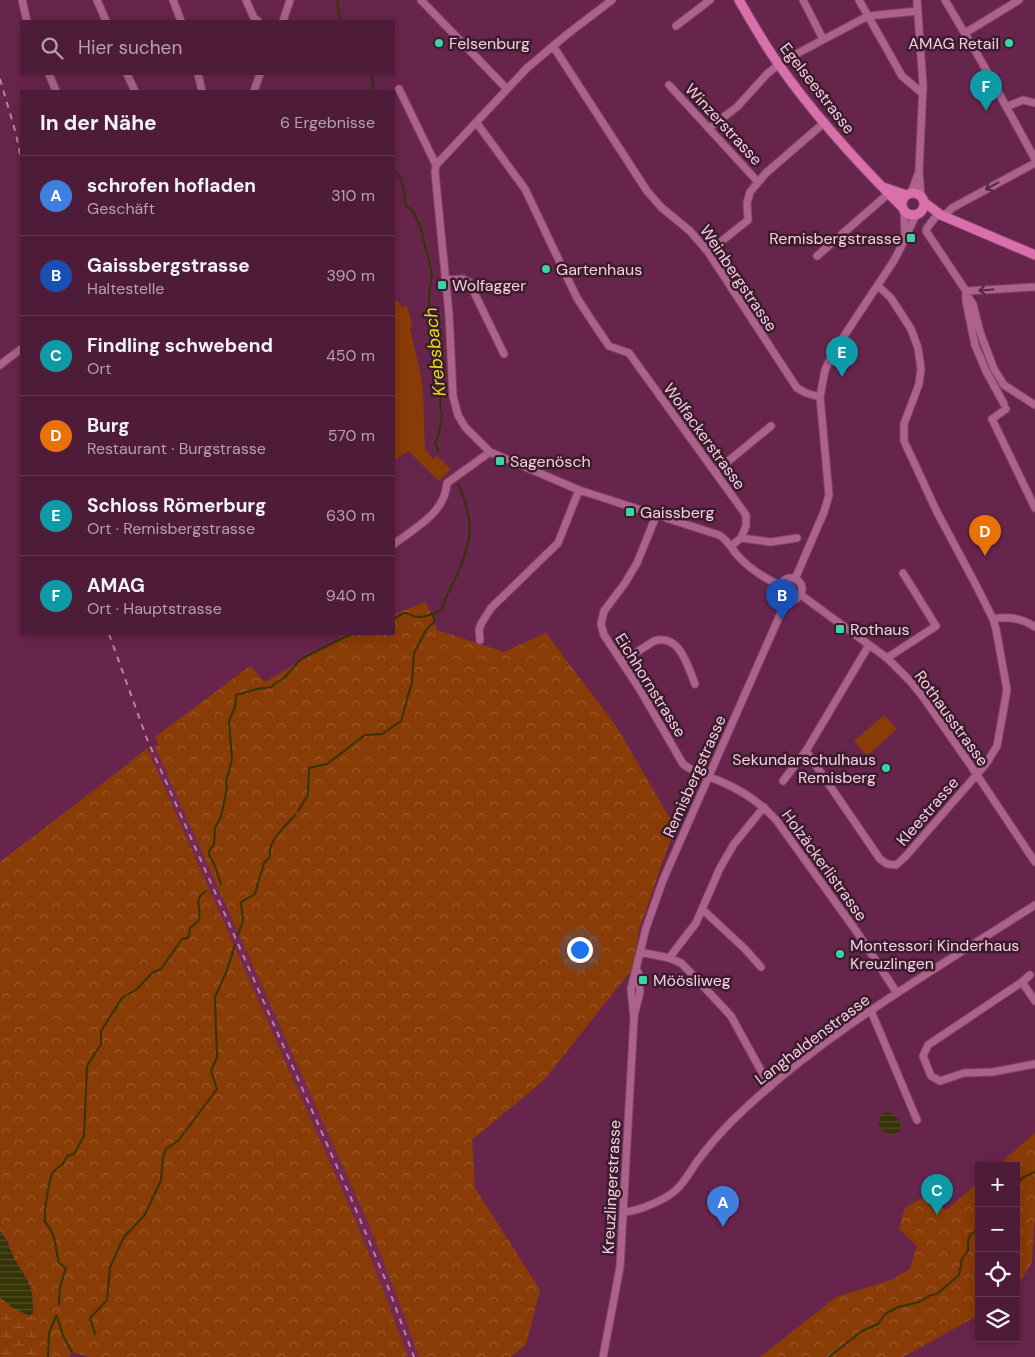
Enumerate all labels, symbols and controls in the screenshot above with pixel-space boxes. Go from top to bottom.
search box [20,20,395,75]
place label: Felsenburg [449,33,530,54]
place label: AMAG Retail [908,33,999,54]
icon: search [38,34,66,62]
text: Hier suchen [78,35,182,60]
marker: Felsenburg [433,37,445,49]
marker: AMAG Retail [1003,37,1015,49]
street label: Egelseestrasse [775,38,860,138]
pin: F [970,70,1002,111]
street label: Winzerstrasse [680,79,767,170]
text: In der Nähe [40,109,157,137]
text: 6 Ergebnisse [280,112,375,133]
text: schrofen hofladen [87,173,256,198]
one-way arrow [985,182,1000,192]
text: A [50,185,62,206]
text: 310 m [331,185,375,206]
text: Geschäft [87,198,155,219]
street label: Weinbergstrasse [695,221,782,336]
place label: Remisbergstrasse [769,228,901,249]
marker: Remisbergstrasse [905,232,917,244]
text: Gaissbergstrasse [87,253,250,278]
place label: Gartenhaus [556,259,642,280]
marker: Gartenhaus [540,263,552,275]
text: B [51,265,61,286]
text: 390 m [327,265,375,286]
place label: Wolfagger [452,275,526,296]
text: Haltestelle [87,278,164,299]
marker: Wolfagger [436,279,448,291]
one-way arrow [979,285,995,294]
water label: Krebsbach [418,306,452,398]
text: Findling schwebend [87,333,273,358]
pin: E [826,336,858,377]
text: C [50,345,62,366]
text: 450 m [326,345,375,366]
text: Ort [87,358,112,379]
street label: Wolfackerstrasse [659,379,750,494]
text: Burg [87,413,130,438]
text: D [50,425,62,446]
text: 570 m [328,425,375,446]
text: Restaurant · Burgstrasse [87,438,266,459]
place label: Sagenösch [510,451,591,472]
marker: Sagenösch [494,455,506,467]
text: Schloss Römerburg [87,493,266,518]
place label: Gaissberg [640,502,715,523]
text: E [51,505,61,526]
text: 630 m [326,505,375,526]
marker: Gaissberg [624,506,636,518]
pin: D [969,515,1001,556]
text: Ort · Remisbergstrasse [87,518,255,539]
text: AMAG [87,573,145,598]
pin: B [766,579,798,620]
text: F [52,585,60,606]
text: 940 m [326,585,375,606]
text: Ort · Hauptstrasse [87,598,222,619]
place label: Rothaus [850,619,910,640]
marker: Rothaus [834,623,846,635]
street label: Eichhornstrasse [610,629,691,741]
street label: Rothausstrasse [910,666,993,770]
street label: Remisbergstrasse [658,712,731,841]
place label: Sekundarschulhaus Remisberg [732,749,876,788]
marker: Sekundarschulhaus Remisberg [880,762,892,774]
street label: Kleestrasse [892,772,963,850]
street label: Holzäckerlistrasse [777,805,872,925]
place label: Montessori Kinderhaus Kreuzlingen [850,935,1019,974]
your location [567,937,593,963]
marker: Montessori Kinderhaus Kreuzlingen [834,948,846,960]
place label: Möösliweg [653,970,731,991]
marker: Möösliweg [637,974,649,986]
street label: Langhaldenstrasse [751,989,874,1090]
street label: Kreuzlingerstrasse [597,1119,626,1255]
map controls [975,1162,1020,1342]
button: + [975,1162,1020,1207]
pin: C [921,1174,953,1215]
pin: A [707,1186,739,1227]
button: − [975,1207,1020,1252]
button: locate [975,1252,1020,1297]
button: layers [975,1297,1020,1342]

